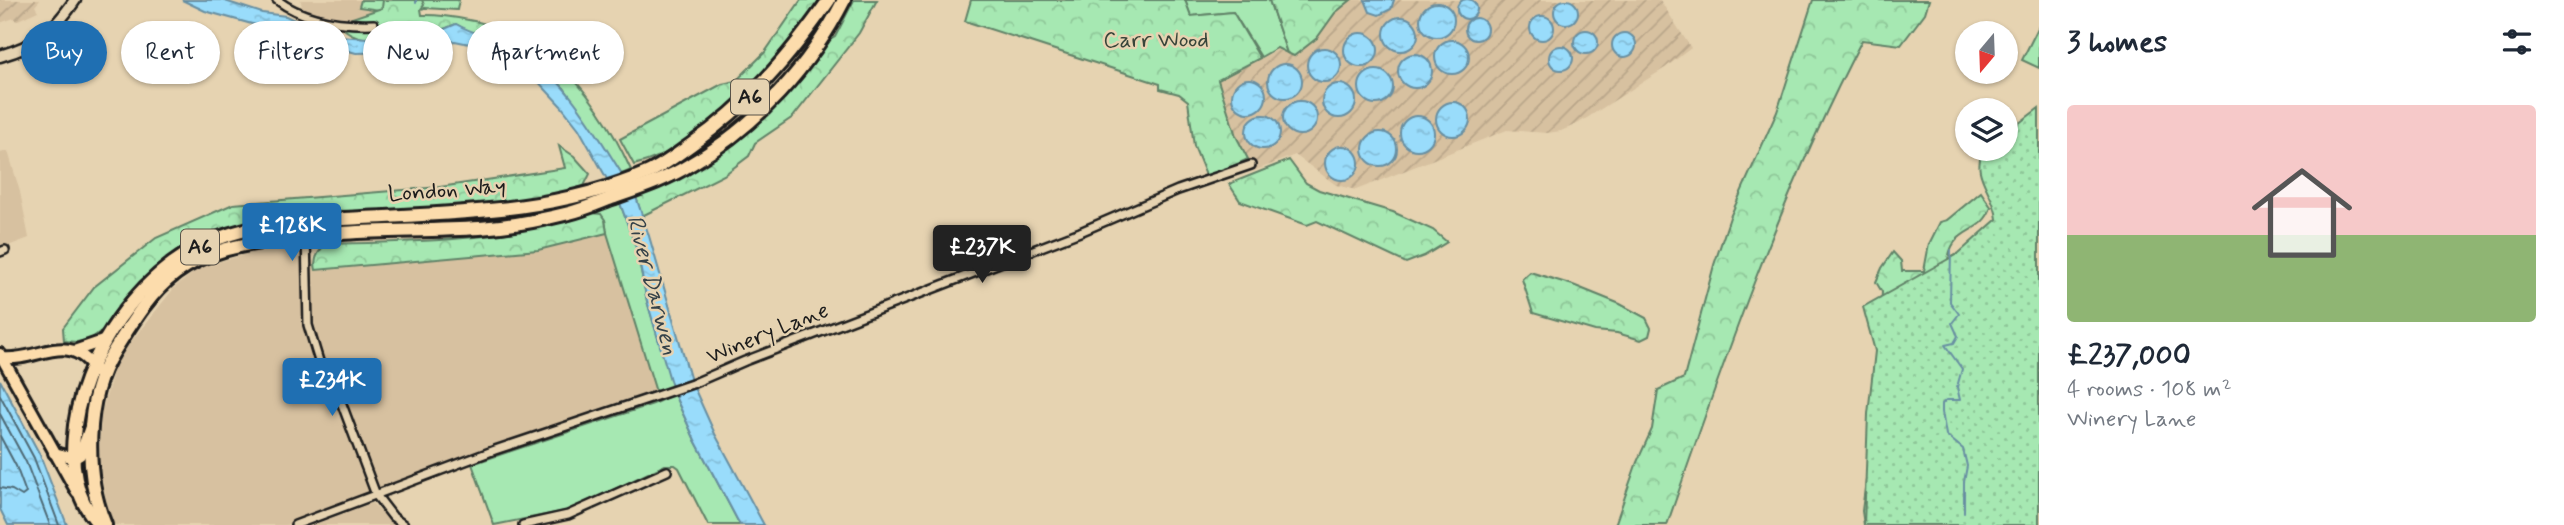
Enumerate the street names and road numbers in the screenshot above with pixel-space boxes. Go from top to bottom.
road number: A6 [731,80,769,114]
street label: London Way [387,172,507,210]
road number: A6 [181,230,219,264]
street label: Winery Lane [702,296,834,372]

